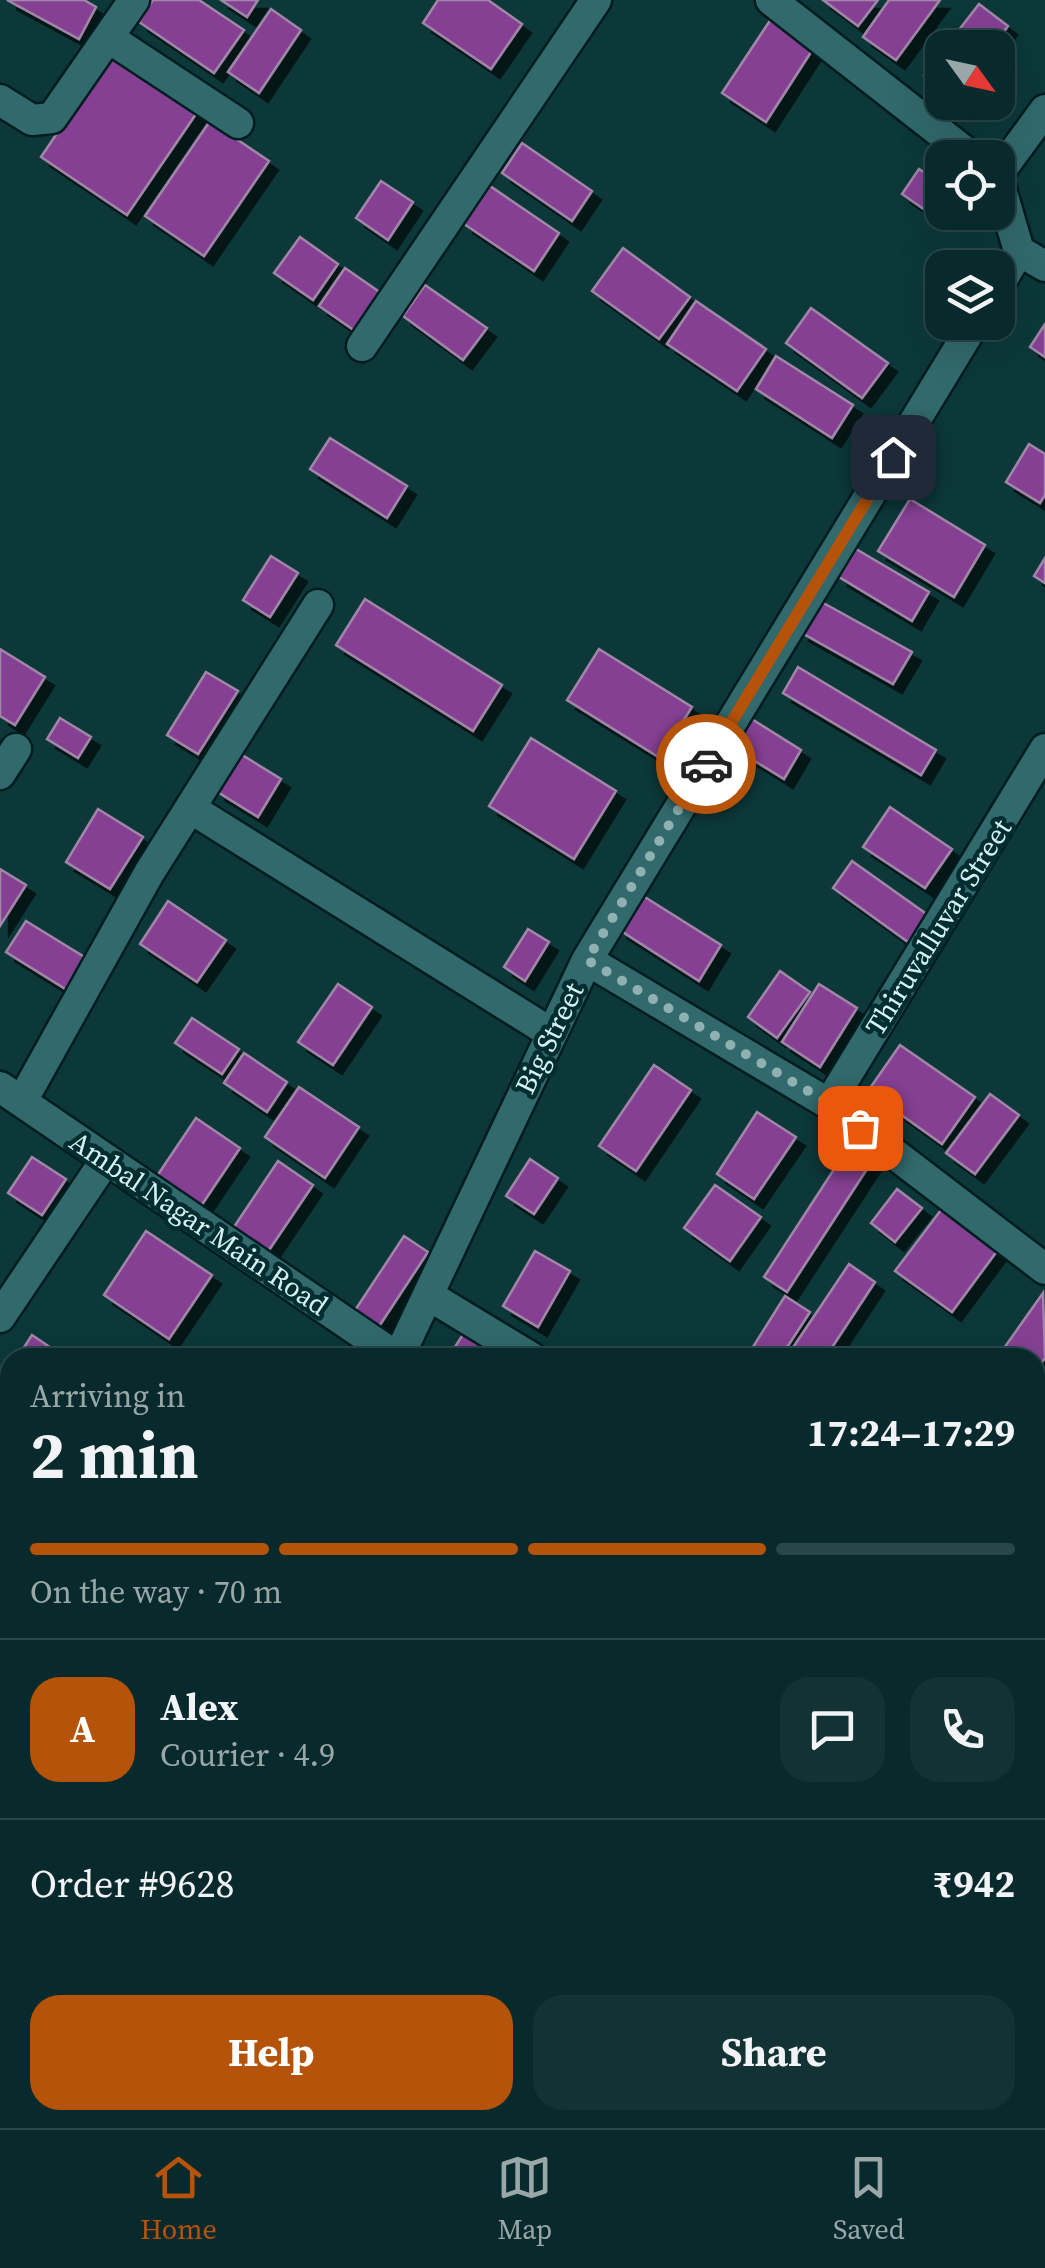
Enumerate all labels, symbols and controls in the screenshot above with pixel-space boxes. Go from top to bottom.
north arrow [925,30,1015,120]
map controls [925,30,1015,340]
button: locate [925,140,1015,230]
button: layers [925,250,1015,340]
pin [851,415,936,500]
icon: home [866,430,921,485]
courier [656,714,756,814]
icon: car [679,737,734,792]
street label: Thiruvalluvar Street [856,811,1020,1042]
street label: Big Street [506,975,593,1100]
pin [818,1086,903,1171]
icon: bag [833,1101,888,1156]
street label: Ambal Nagar Main Road [62,1122,336,1324]
text: Arriving in [30,1374,185,1418]
text: 17:24–17:29 [807,1407,1015,1459]
text: 2 min [30,1411,199,1500]
text: On the way · 70 m [30,1570,282,1614]
button: chat [780,1677,885,1782]
button: phone [910,1677,1015,1782]
text: Alex [160,1681,238,1733]
text: A [70,1703,95,1755]
text: Courier · 4.9 [160,1733,335,1777]
text: Order #9628 [30,1858,234,1910]
text: ₹942 [933,1858,1015,1910]
button: Help [30,1995,513,2110]
button: Share [533,1995,1015,2110]
tab: Home [140,2150,217,2248]
tab: Map [497,2150,552,2248]
tab: Saved [833,2150,905,2248]

